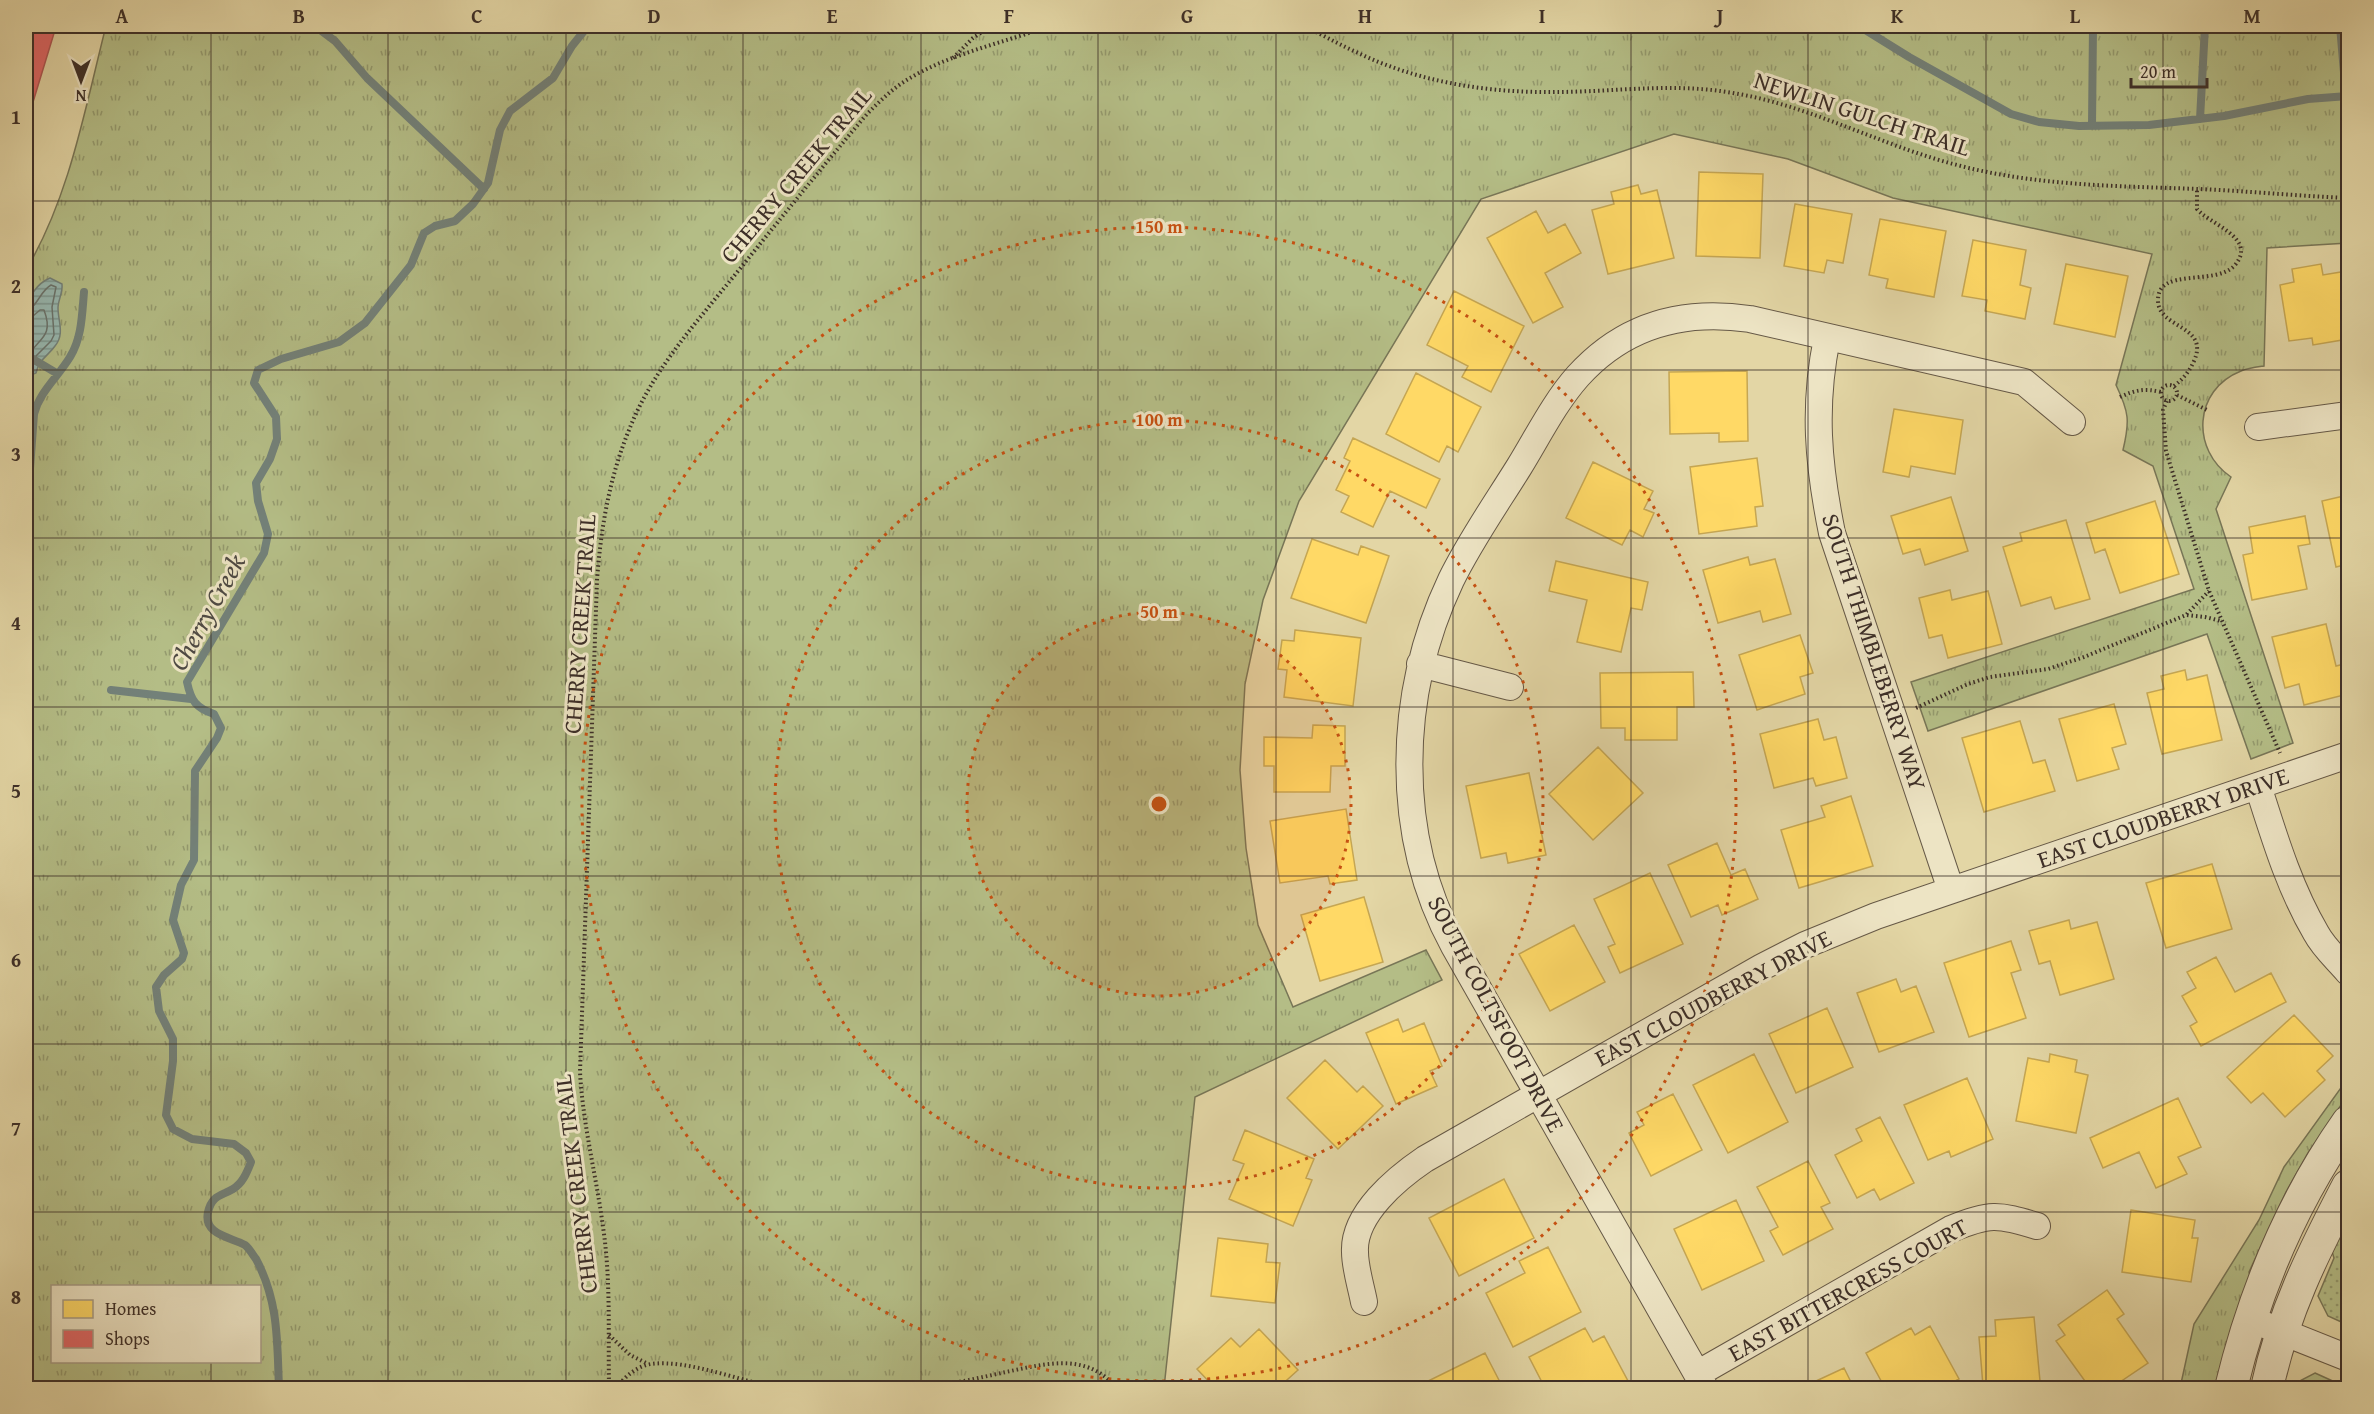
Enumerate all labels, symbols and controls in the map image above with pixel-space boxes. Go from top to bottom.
text: A [116,1,129,30]
text: B [293,1,305,30]
text: C [471,1,483,30]
text: D [647,1,661,30]
text: E [827,1,838,30]
text: F [1004,1,1014,30]
text: G [1181,1,1193,30]
text: H [1358,1,1372,30]
text: I [1539,1,1545,30]
text: J [1714,1,1724,30]
text: K [1891,1,1904,30]
text: L [2070,1,2081,30]
text: M [2243,1,2261,30]
north arrow [51,51,111,111]
scale bar [2131,51,2208,89]
text: 20 m [2140,58,2176,85]
street label: NEWLIN GULCH TRAIL [1750,62,1975,165]
street label: CHERRY CREEK TRAIL [712,79,880,270]
text: N [75,84,86,108]
text: 1 [11,102,21,131]
text: 150 m [1135,213,1183,240]
text: 2 [11,271,21,300]
text: 100 m [1135,406,1183,433]
text: 3 [11,439,21,468]
street label: SOUTH THIMBLEBERRY WAY [1813,509,1936,795]
street label: CHERRY CREEK TRAIL [554,513,605,735]
water label: Cherry Creek [159,546,255,677]
text: 50 m [1140,598,1179,625]
text: 4 [11,608,21,637]
street label: EAST CLOUDBERRY DRIVE [2033,758,2293,877]
text: 5 [11,776,21,805]
centre of rings [1149,794,1169,814]
street label: SOUTH COLTSFOOT DRIVE [1419,889,1574,1138]
street label: EAST CLOUDBERRY DRIVE [1588,920,1837,1075]
text: 6 [11,945,21,974]
street label: CHERRY CREEK TRAIL [545,1072,606,1295]
text: 7 [11,1113,21,1142]
street label: EAST BITTERCRESS COURT [1722,1209,1974,1370]
text: 8 [11,1282,21,1311]
legend [51,1285,261,1363]
text: Homes [105,1295,156,1322]
text: Shops [105,1325,150,1352]

